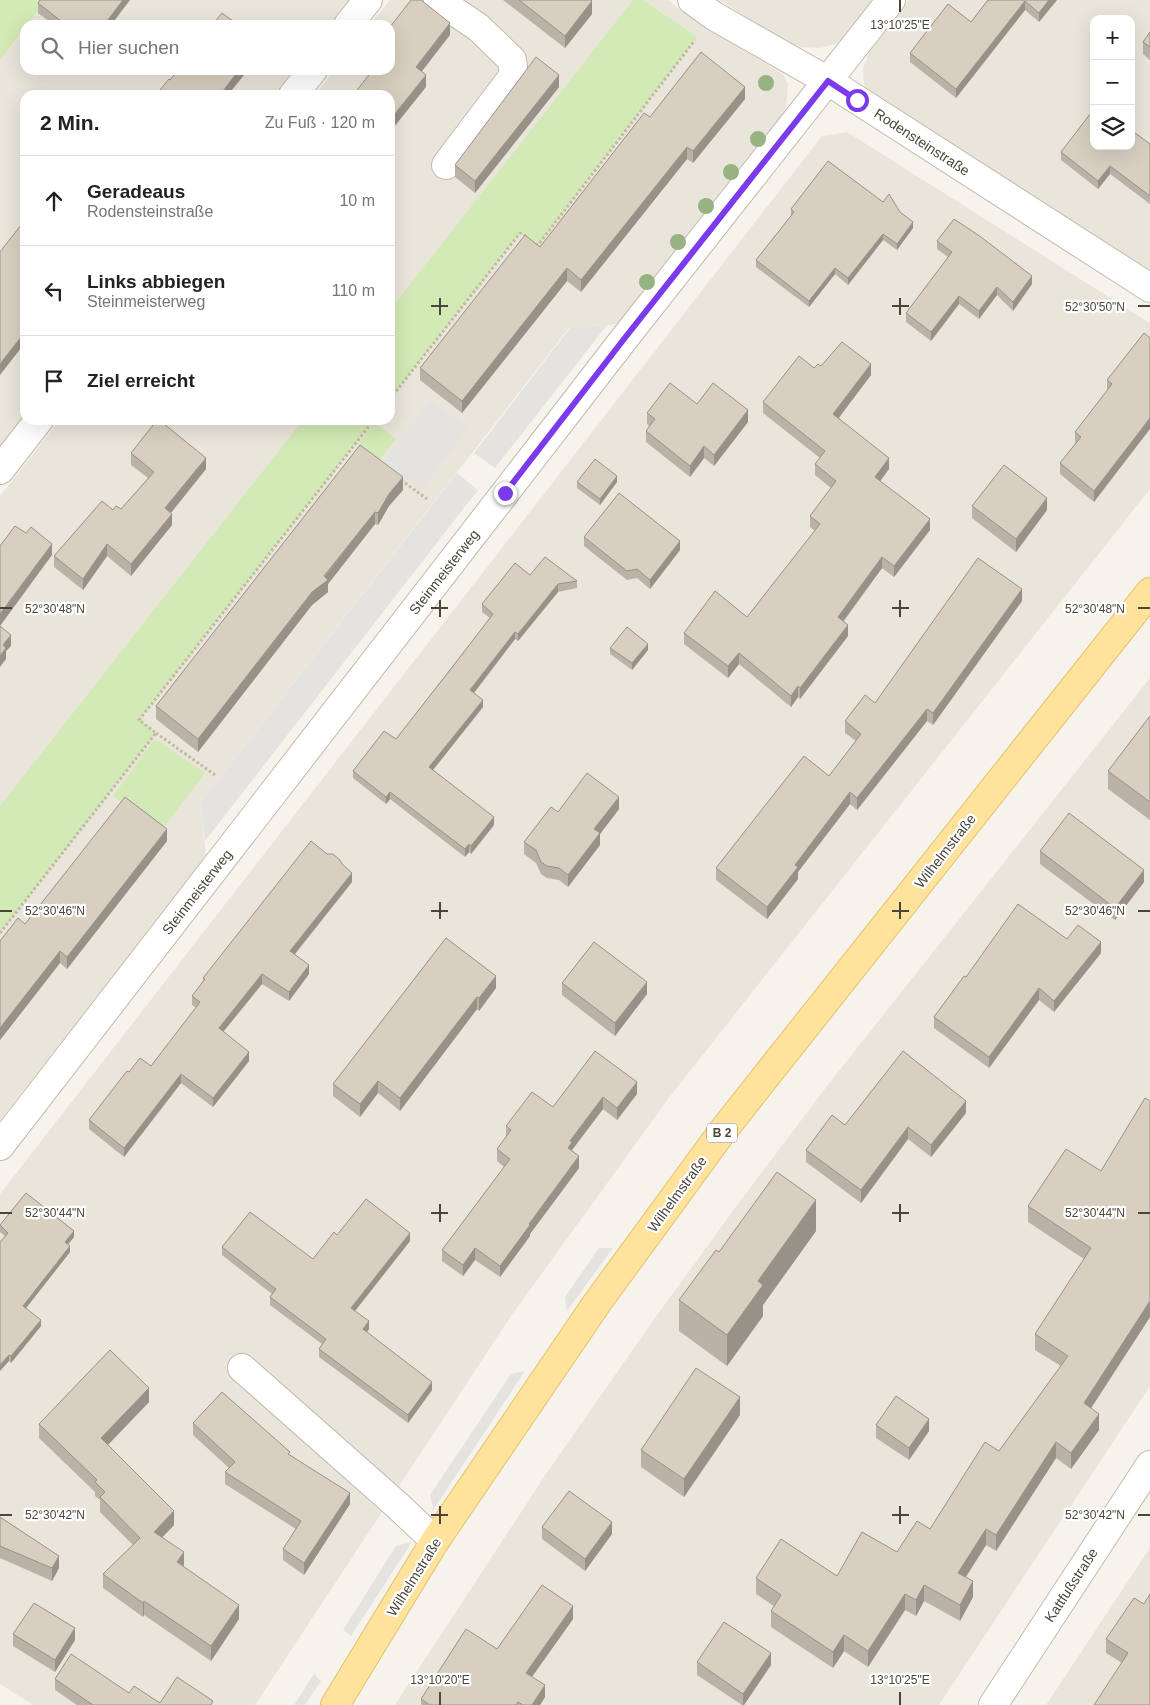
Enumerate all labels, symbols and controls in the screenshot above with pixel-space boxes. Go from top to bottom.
map controls [1090,15,1135,150]
button: + [1090,15,1135,60]
text: 13°10'25"E [870,18,930,32]
search box [20,20,395,75]
icon: search [38,34,66,62]
text: Hier suchen [78,37,179,58]
button: − [1090,60,1135,105]
route start [846,89,869,112]
street label: Rodensteinstraße [871,105,973,179]
button: layers [1090,105,1135,150]
text: 2 Min. [40,111,100,134]
text: Zu Fuß · 120 m [265,114,375,131]
text: Geradeaus [87,181,185,202]
icon: ahead [40,187,68,215]
text: 10 m [339,192,375,209]
text: Rodensteinstraße [87,203,213,220]
text: Links abbiegen [87,271,225,292]
icon: left [40,277,68,305]
text: 110 m [332,282,375,299]
text: Steinmeisterweg [87,293,205,310]
text: 52°30'50"N [1065,300,1125,314]
icon: arrive [40,367,68,395]
text: Ziel erreicht [87,370,195,391]
route end [494,482,517,505]
street label: Steinmeisterweg [406,526,482,618]
text: 52°30'48"N [25,602,85,616]
text: 52°30'48"N [1065,602,1125,616]
street label: Wilhelmstraße [911,811,979,891]
street label: Steinmeisterweg [159,846,235,938]
text: 52°30'46"N [25,904,85,918]
text: 52°30'46"N [1065,904,1125,918]
road number: B 2 [707,1124,737,1142]
street label: Wilhelmstraße [644,1153,710,1235]
text: 52°30'44"N [25,1206,85,1220]
text: 52°30'44"N [1065,1206,1125,1220]
text: 52°30'42"N [25,1508,85,1522]
text: 52°30'42"N [1065,1508,1125,1522]
street label: Wilhelmstraße [384,1535,445,1619]
street label: Kattfußstraße [1041,1545,1101,1625]
text: 13°10'20"E [410,1673,470,1687]
text: 13°10'25"E [870,1673,930,1687]

